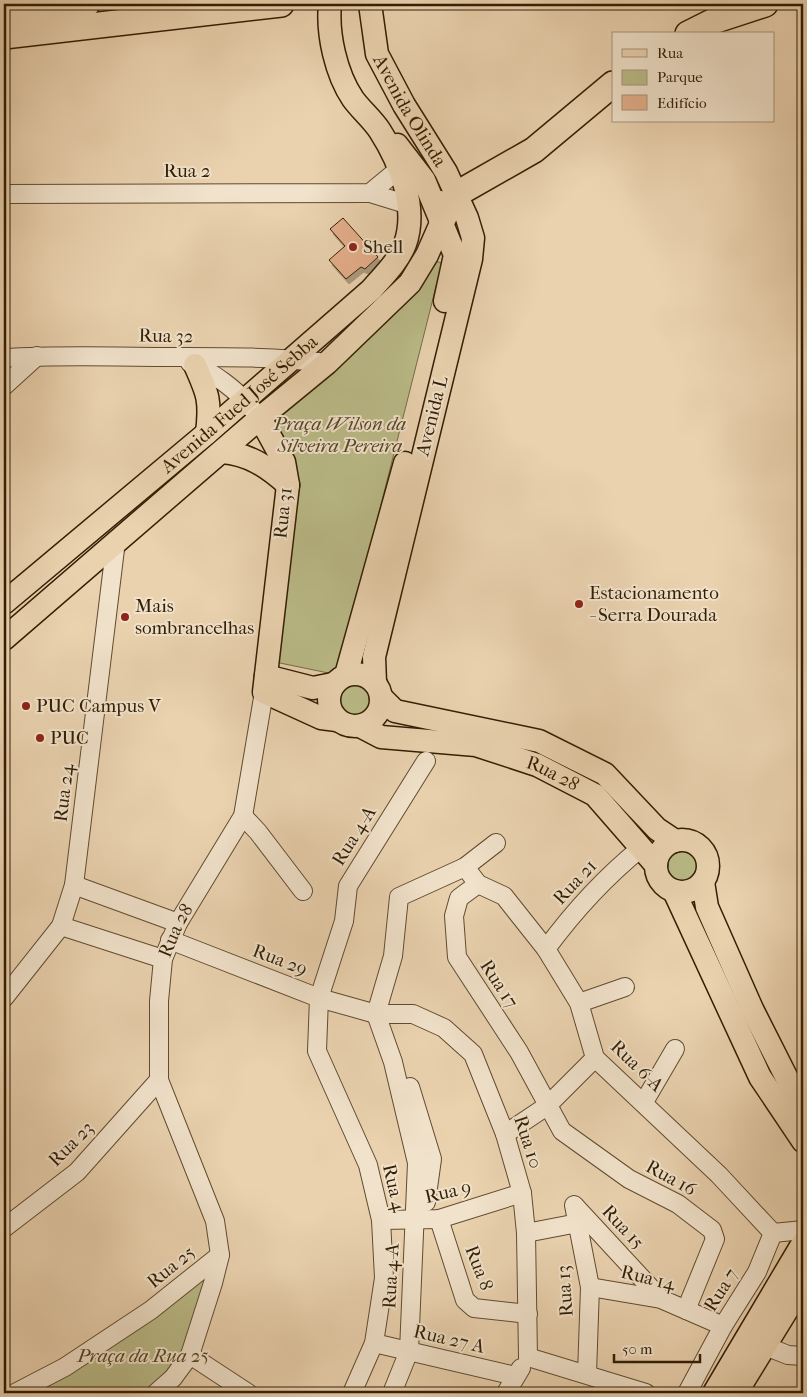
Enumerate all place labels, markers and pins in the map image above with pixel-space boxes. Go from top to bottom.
place label: Shell [363,236,403,258]
marker: Shell [347,241,359,253]
place label: Estacionamento - Serra Dourada [589,582,719,626]
place label: Mais sombrancelhas [135,595,254,639]
marker: Estacionamento - Serra Dourada [573,598,585,610]
marker: Mais sombrancelhas [119,611,131,623]
place label: PUC Campus V [36,695,161,717]
marker: PUC Campus V [20,700,32,712]
place label: PUC [50,727,89,749]
marker: PUC [34,732,46,744]

